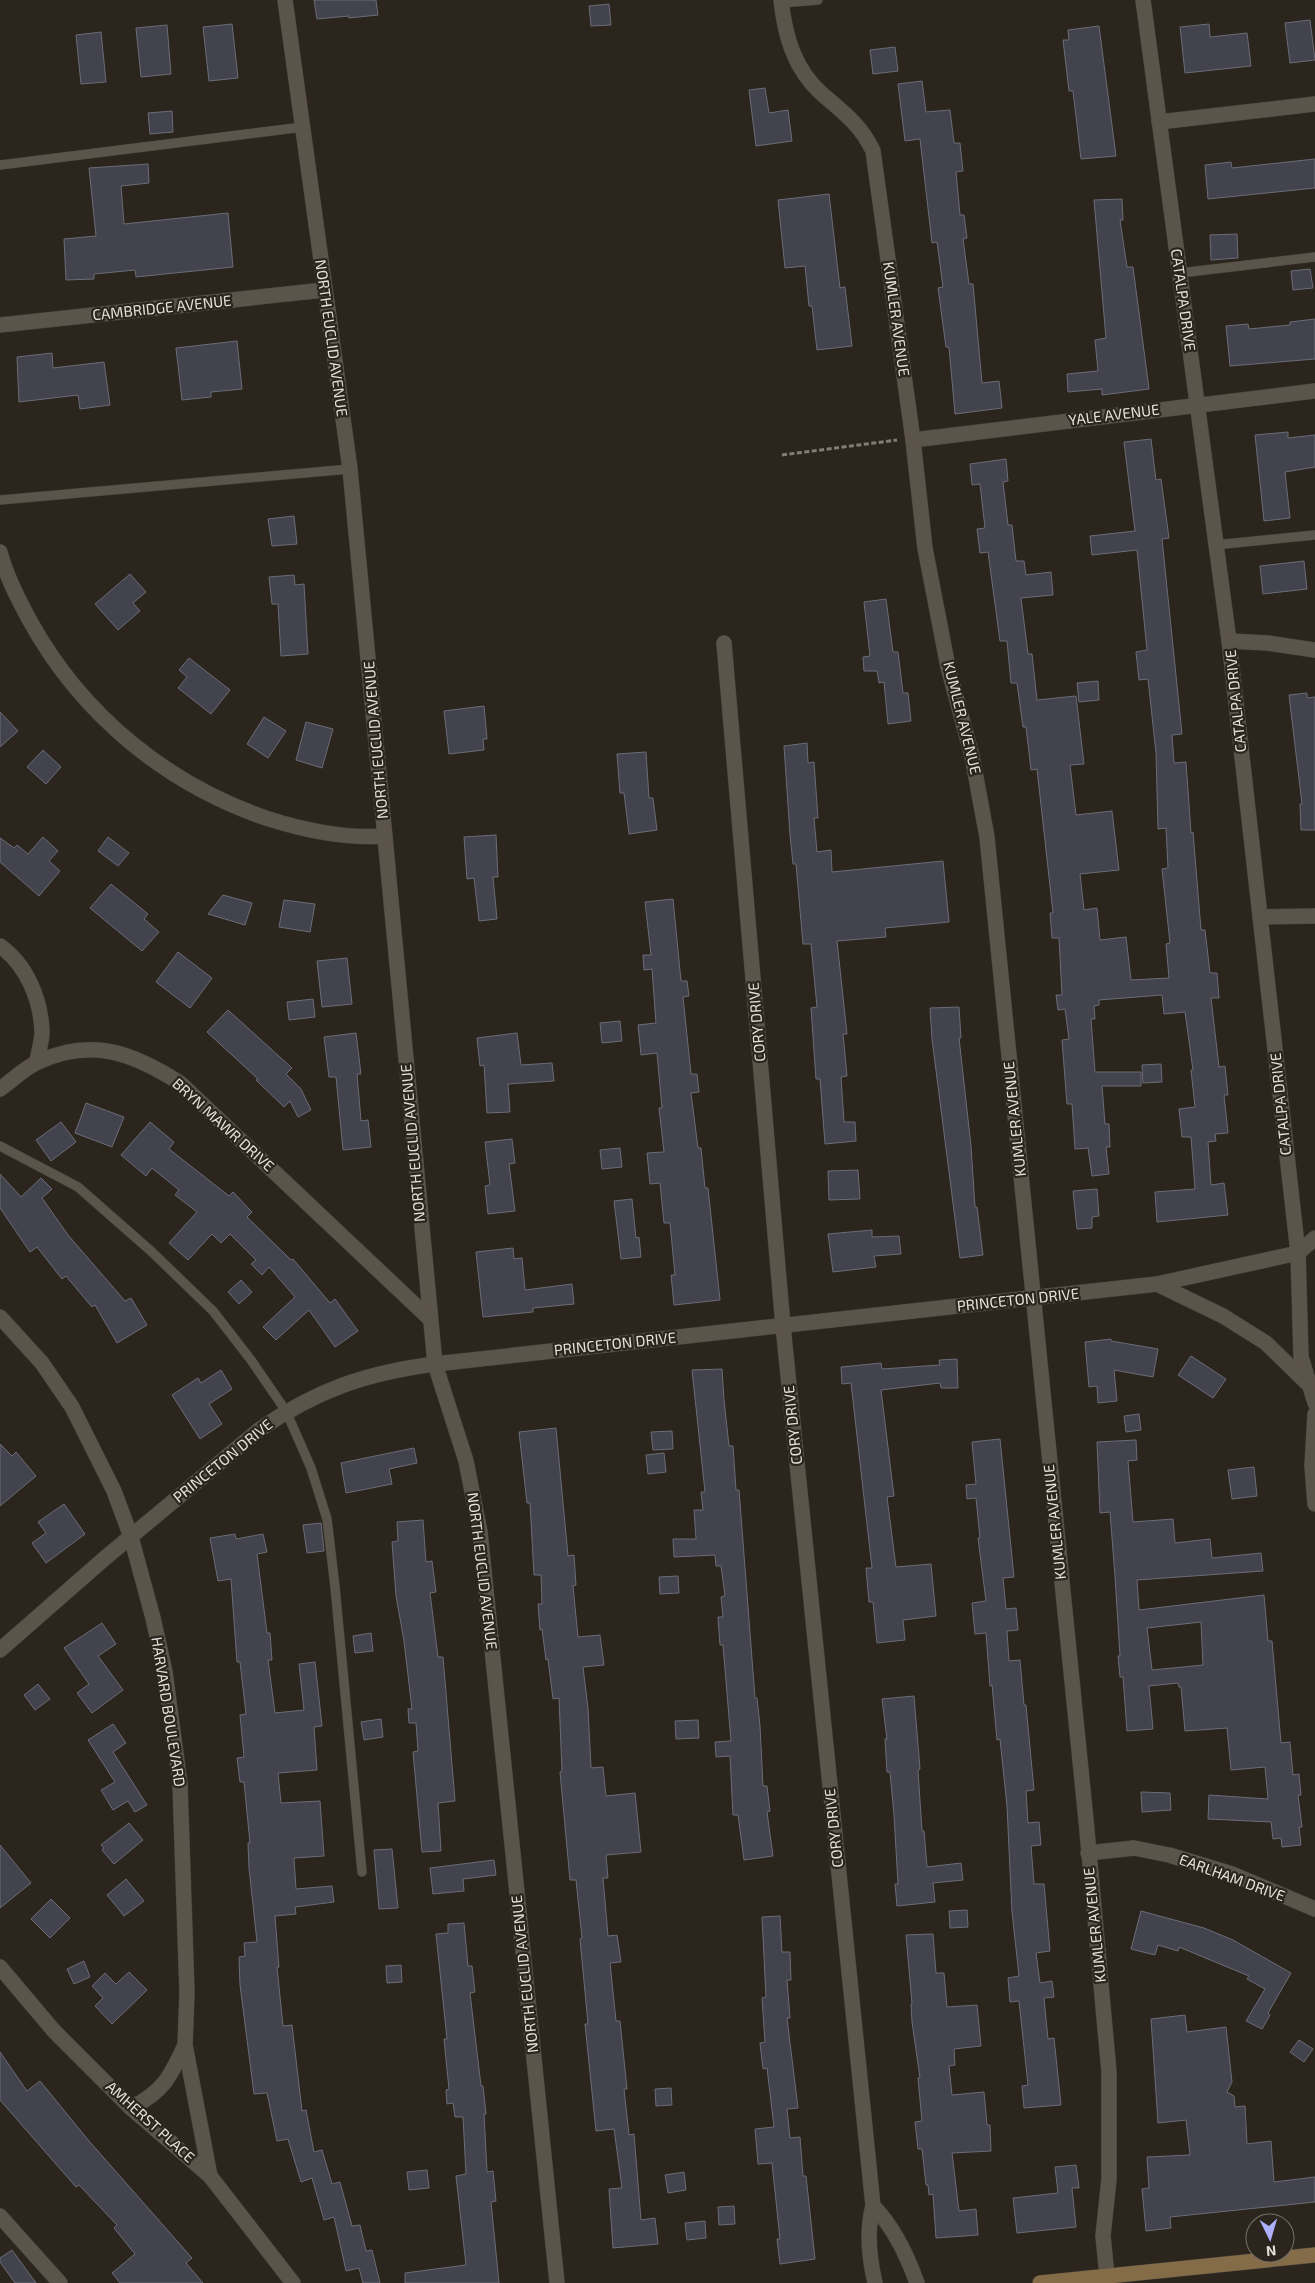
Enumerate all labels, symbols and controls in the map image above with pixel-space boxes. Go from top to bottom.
street label: CATALPA DRIVE [1168,248,1200,352]
street label: NORTH EUCLID AVENUE [312,258,352,418]
street label: KUMLER AVENUE [880,260,914,377]
street label: CAMBRIDGE AVENUE [92,291,232,323]
street label: YALE AVENUE [1067,399,1160,429]
street label: CATALPA DRIVE [1221,649,1249,753]
street label: KUMLER AVENUE [940,659,986,776]
street label: NORTH EUCLID AVENUE [359,660,391,820]
street label: CORY DRIVE [744,982,768,1063]
street label: CATALPA DRIVE [1266,1052,1294,1156]
street label: KUMLER AVENUE [999,1061,1029,1178]
street label: NORTH EUCLID AVENUE [396,1063,428,1223]
street label: BRYN MAWR DRIVE [169,1074,278,1175]
street label: PRINCETON DRIVE [956,1284,1080,1314]
street label: PRINCETON DRIVE [553,1328,677,1358]
street label: CORY DRIVE [779,1385,805,1466]
street label: PRINCETON DRIVE [169,1415,276,1506]
street label: KUMLER AVENUE [1039,1464,1069,1581]
street label: NORTH EUCLID AVENUE [464,1491,502,1651]
street label: HARVARD BOULEVARD [148,1636,190,1788]
street label: CORY DRIVE [820,1788,846,1869]
street label: EARLHAM DRIVE [1177,1850,1288,1905]
street label: KUMLER AVENUE [1079,1867,1109,1984]
street label: NORTH EUCLID AVENUE [507,1894,541,2054]
street label: AMHERST PLACE [103,2077,199,2166]
north arrow [1245,2213,1295,2263]
text: N [1265,2243,1277,2260]

